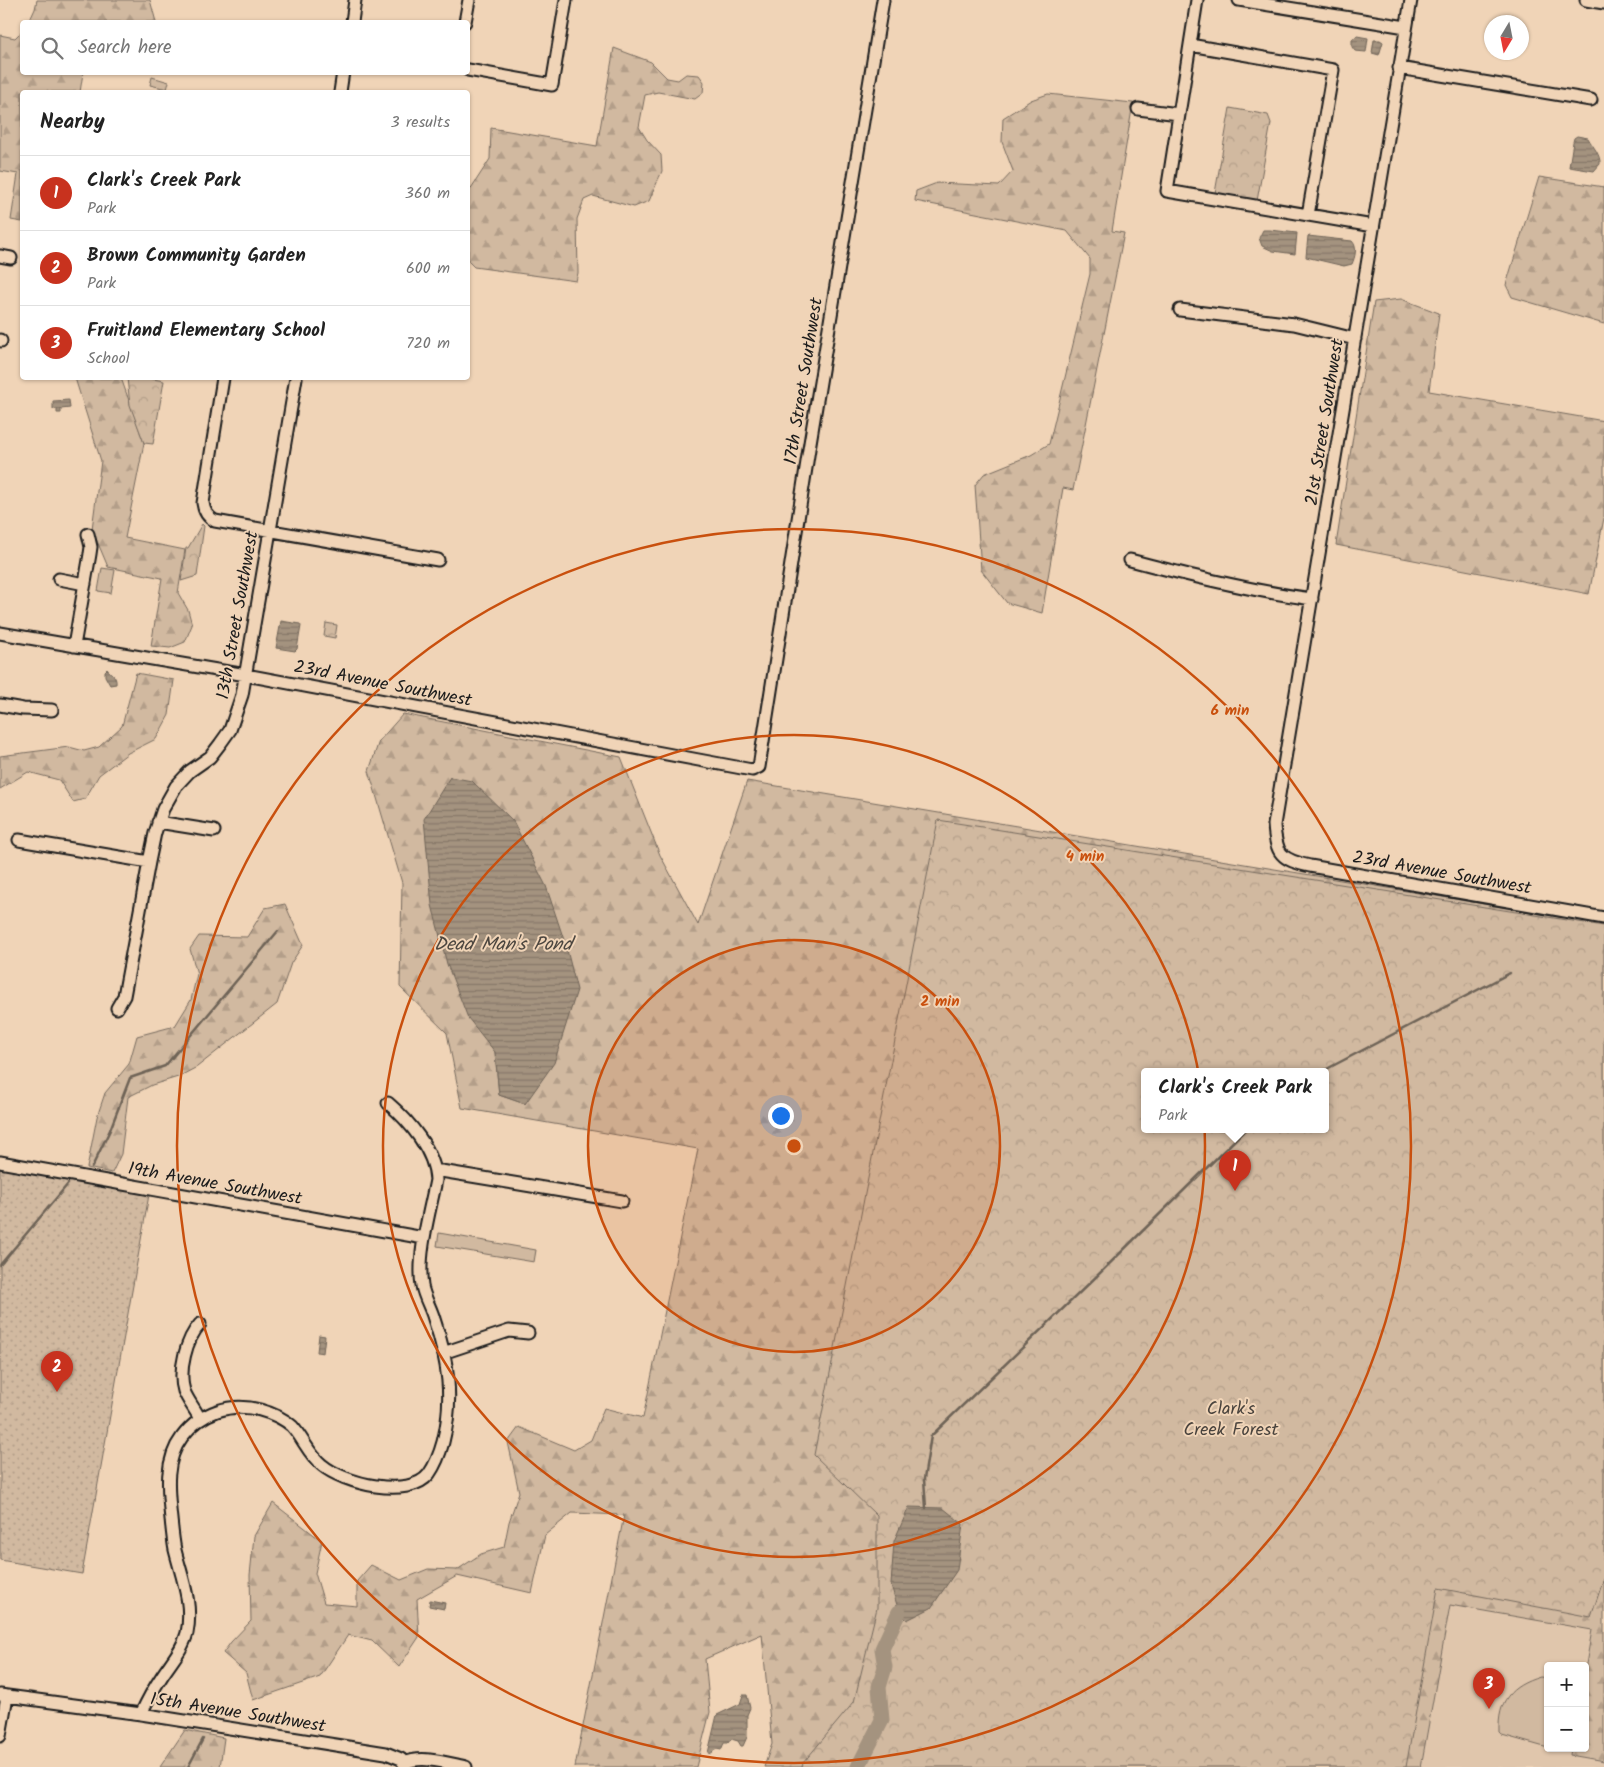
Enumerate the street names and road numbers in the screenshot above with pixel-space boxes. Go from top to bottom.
street label: 17th Street Southwest [777,295,832,467]
street label: 21st Street Southwest [1298,336,1353,508]
street label: 13th Street Southwest [209,528,268,702]
street label: 23rd Avenue Southwest [291,653,475,716]
street label: 23rd Avenue Southwest [1350,843,1534,904]
street label: 19th Avenue Southwest [125,1155,305,1214]
street label: 15th Avenue Southwest [148,1685,329,1742]

